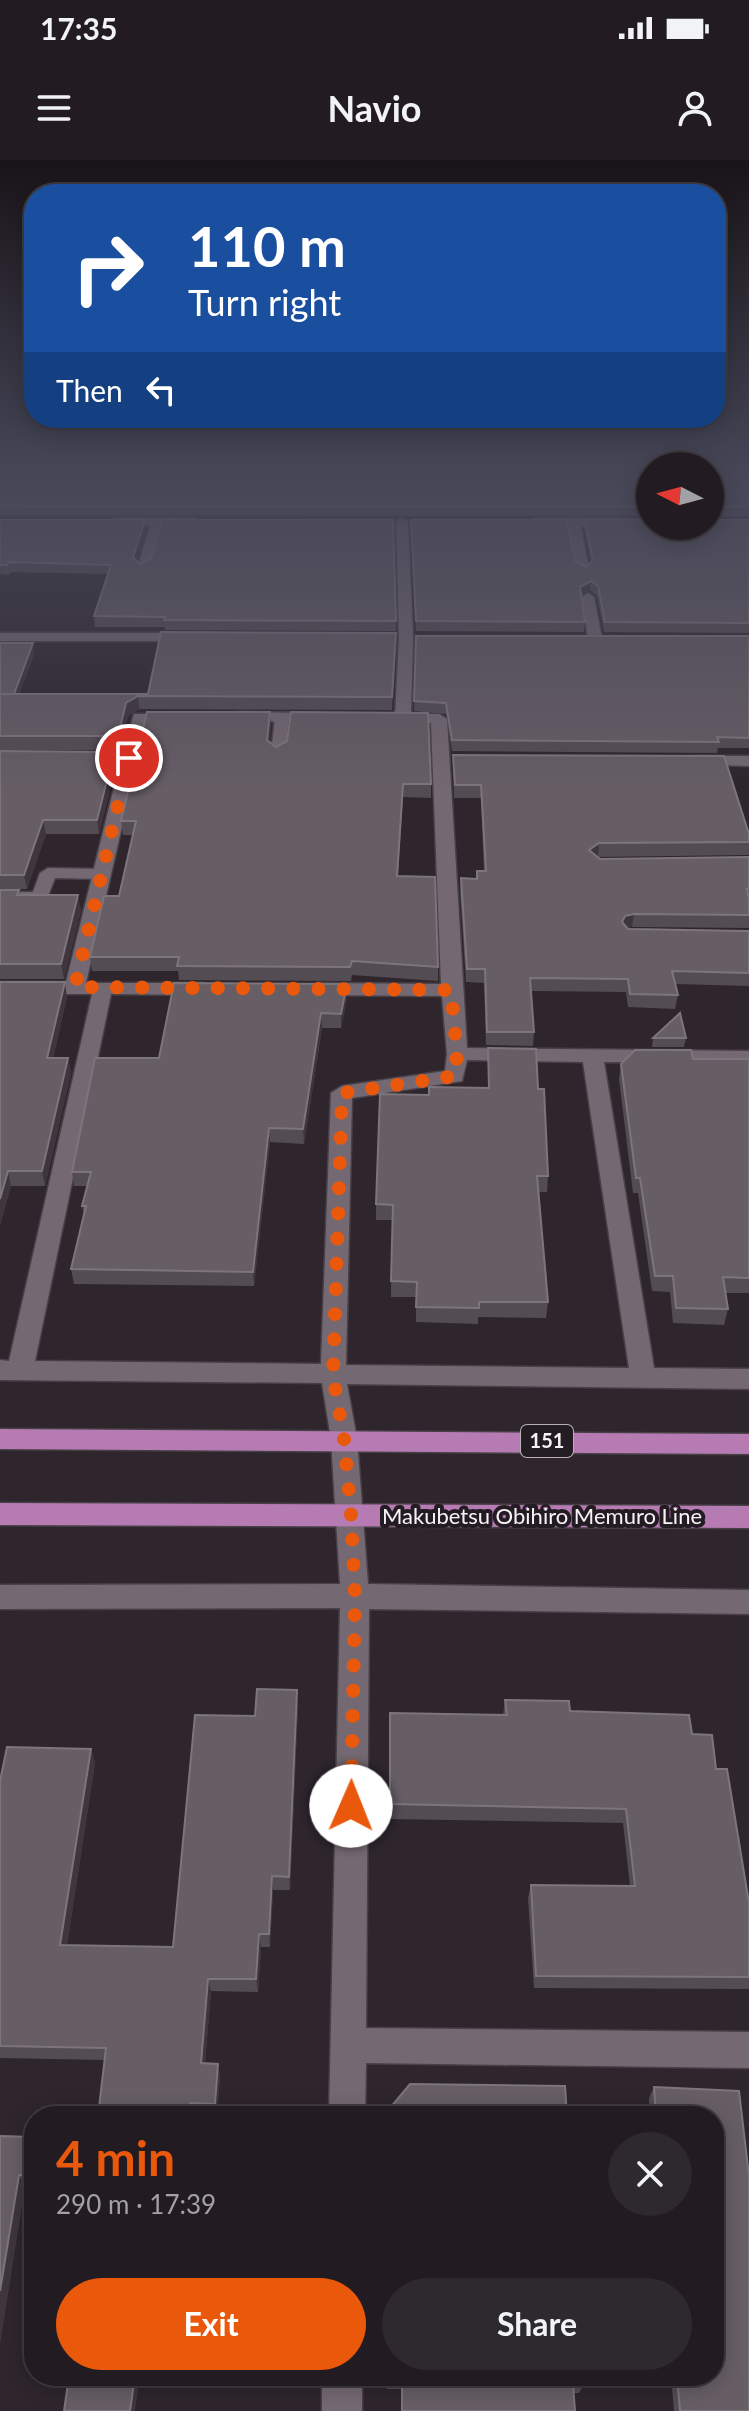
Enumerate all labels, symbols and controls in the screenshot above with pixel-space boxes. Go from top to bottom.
text: 17:35 [40,10,117,46]
icon: menu [32,86,76,130]
text: Navio [328,86,421,130]
icon: person [673,86,717,130]
text: 110 m [188,212,346,279]
icon: right [56,216,160,320]
text: Turn right [188,280,341,324]
icon: left [139,368,183,412]
text: Then [56,372,123,408]
north arrow [636,452,724,540]
map controls [636,452,724,540]
pin [95,724,163,792]
icon: arrive [107,736,151,780]
road number: 151 [521,1425,573,1457]
street label: Makubetsu Obihiro Memuro Line [382,1502,702,1529]
position arrow [309,1764,393,1848]
text: 4 min [56,2129,175,2186]
button: close [608,2132,692,2216]
text: 290 m · 17:39 [56,2188,216,2220]
button: Exit [56,2278,366,2370]
button: Share [382,2278,692,2370]

